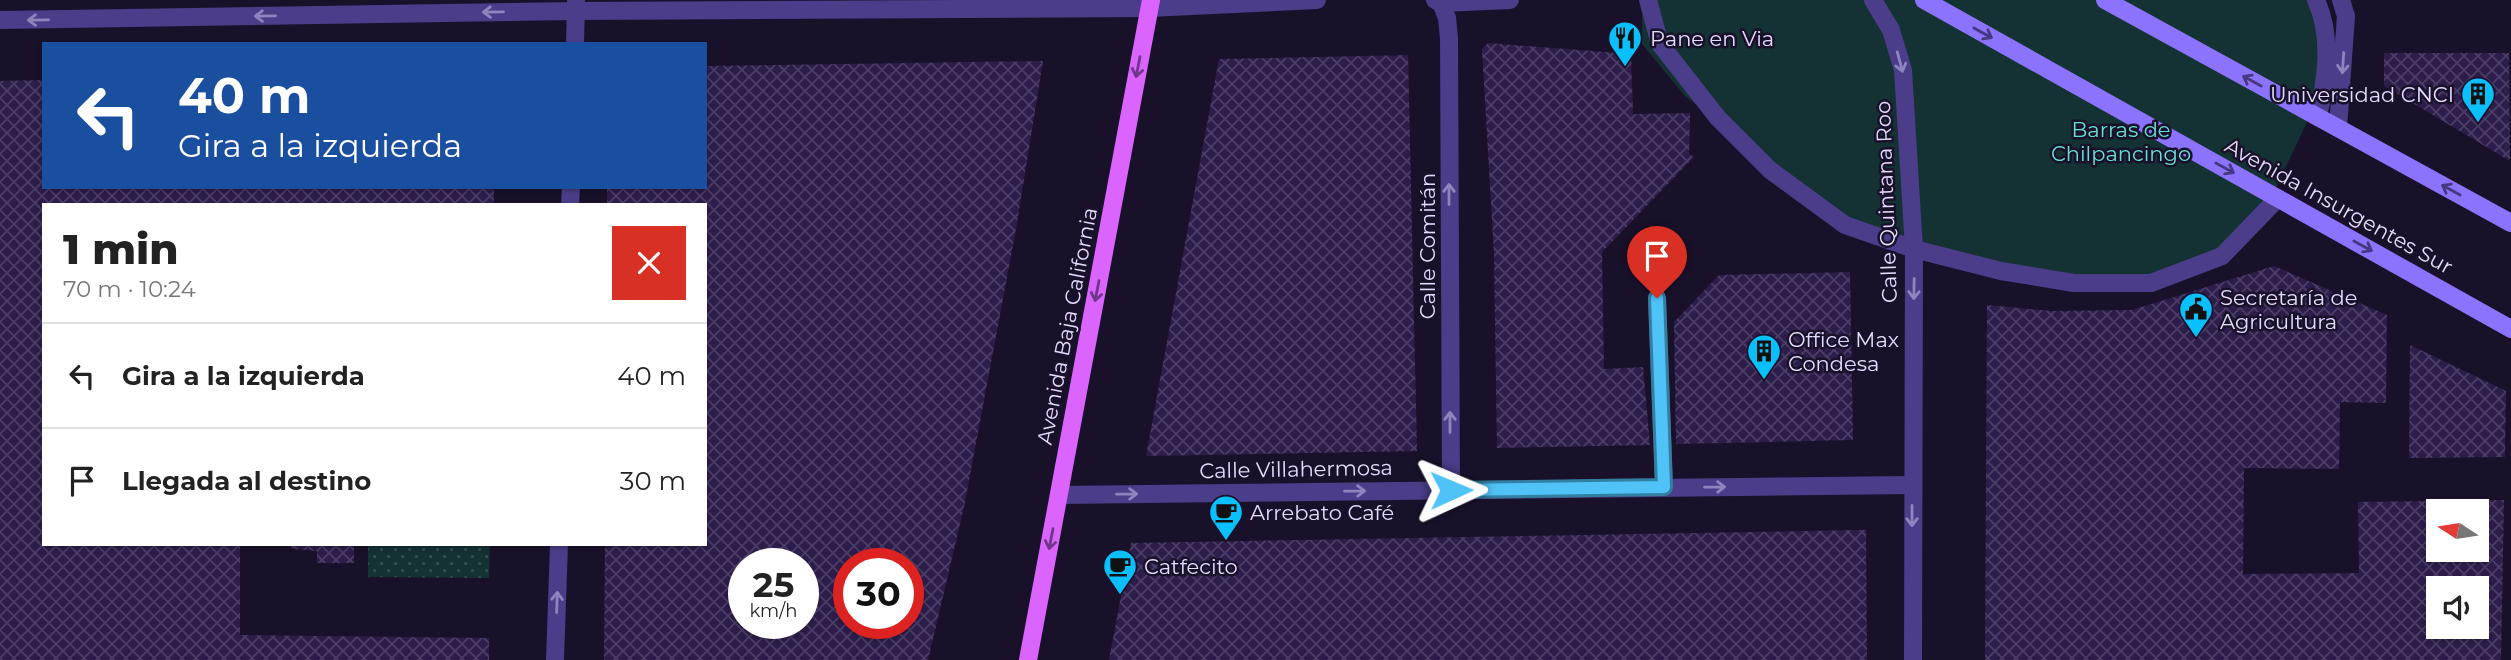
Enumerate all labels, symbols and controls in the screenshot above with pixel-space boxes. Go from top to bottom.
one-way arrow [482,6,505,19]
one-way arrow [254,9,277,23]
one-way arrow [27,13,50,26]
restaurant icon: Pane en Via [1606,19,1644,68]
place label: Pane en Via [1650,26,1774,51]
one-way arrow [1973,26,1993,40]
one-way arrow [1895,51,1908,73]
one-way arrow [2336,52,2349,75]
one-way arrow [1131,55,1144,78]
text: 40 m [178,66,310,125]
icon: left [63,70,154,161]
one-way arrow [2242,74,2263,87]
building icon: Universidad CNCI [2459,75,2497,124]
place label: Universidad CNCI [2270,82,2454,107]
street label: Calle Quintana Roo [1870,100,1902,304]
park label: Barras de Chilpancingo [2051,117,2191,166]
text: Gira a la izquierda [178,126,462,165]
street label: Avenida Insurgentes Sur [2221,133,2457,279]
one-way arrow [2214,161,2234,175]
street label: Calle Comitán [1415,173,1440,319]
one-way arrow [1442,183,1456,206]
one-way arrow [2442,183,2462,197]
street label: Avenida Baja California [1032,205,1102,447]
text: 1 min [63,223,179,275]
button: close [612,226,686,300]
pin [1627,226,1687,298]
icon: arrive [1638,237,1676,275]
one-way arrow [2353,239,2373,253]
text: 70 m · 10:24 [63,275,196,303]
one-way arrow [1907,277,1921,300]
one-way arrow [1089,279,1103,302]
place label: Secretaría de Agricultura [2220,285,2357,334]
public building icon: Secretaría de Agricultura [2177,290,2215,339]
place label: Office Max Condesa [1788,327,1899,376]
building icon: Office Max Condesa [1745,332,1783,381]
icon: left [63,357,101,395]
text: Gira a la izquierda [122,360,365,392]
text: 40 m [617,360,686,392]
one-way arrow [1443,410,1457,433]
position arrow [1414,453,1488,527]
street label: Calle Villahermosa [1199,455,1393,483]
icon: arrive [63,462,101,500]
text: Llegada al destino [122,465,371,497]
text: 30 m [620,465,686,497]
one-way arrow [1703,480,1726,494]
one-way arrow [1343,484,1366,498]
one-way arrow [1115,487,1138,501]
cafe icon: Arrebato Café [1207,493,1245,542]
north arrow [2426,499,2488,562]
map controls [2426,499,2489,639]
place label: Arrebato Café [1250,500,1394,525]
one-way arrow [1905,505,1919,528]
one-way arrow [1043,527,1057,550]
cafe icon: Catfecito [1101,547,1139,596]
speed limit sign: 30 [833,548,924,639]
place label: Catfecito [1144,554,1238,579]
text: 25 [753,563,794,606]
button: sound [2426,576,2489,639]
one-way arrow [551,591,564,614]
text: km/h [749,600,798,622]

